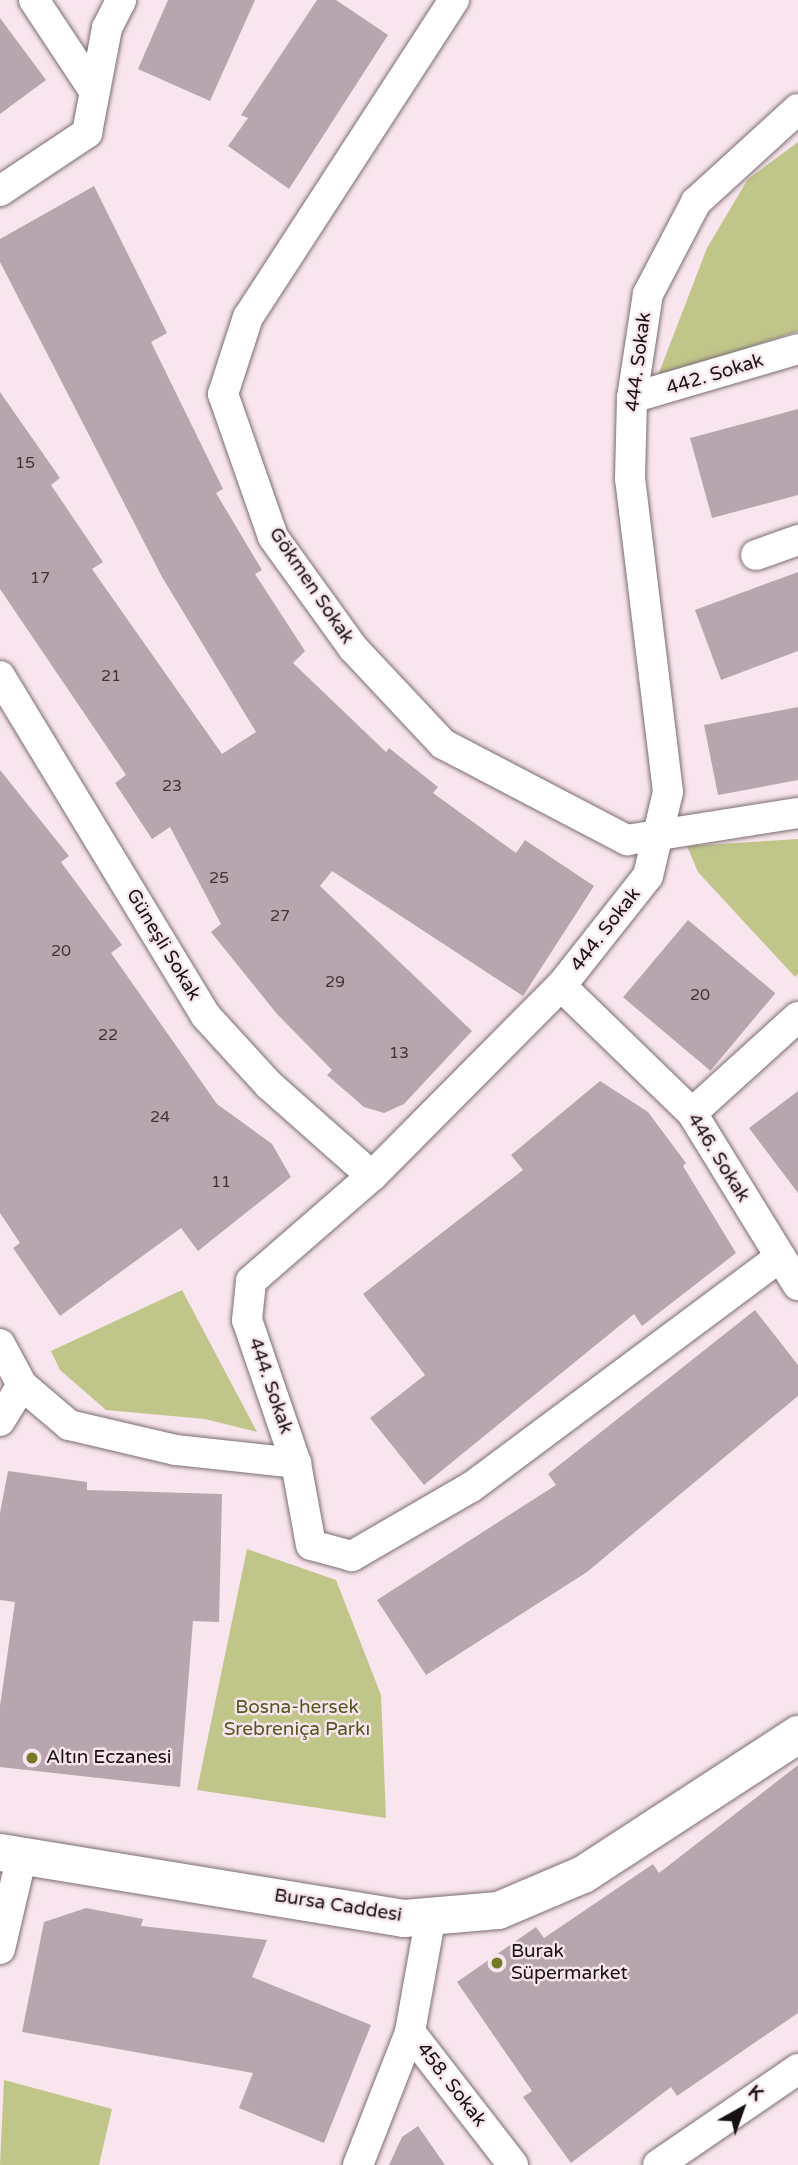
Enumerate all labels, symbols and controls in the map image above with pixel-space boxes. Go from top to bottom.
street label: 444. Sokak [622,311,656,413]
street label: 442. Sokak [664,349,766,401]
house number: 15 [15,453,35,473]
street label: Gökmen Sokak [264,523,358,649]
house number: 17 [30,568,50,588]
house number: 21 [101,666,121,686]
house number: 23 [162,776,182,796]
house number: 25 [209,868,229,888]
street label: 444. Sokak [566,884,646,976]
street label: Güneşli Sokak [121,885,205,1005]
house number: 27 [270,906,290,926]
house number: 20 [51,941,71,961]
house number: 29 [325,972,345,992]
house number: 20 [690,985,710,1005]
house number: 22 [98,1025,118,1045]
house number: 13 [389,1043,409,1063]
house number: 24 [150,1107,170,1127]
street label: 446. Sokak [682,1110,754,1206]
house number: 11 [211,1172,231,1192]
street label: 444. Sokak [243,1335,297,1437]
park label: Bosna-hersek Srebreniça Parkı [224,1697,370,1741]
place label: Altın Eczanesi [46,1747,172,1769]
marker: Altın Eczanesi [24,1750,40,1766]
street label: Bursa Caddesi [272,1885,404,1927]
place label: Burak Süpermarket [511,1941,628,1985]
marker: Burak Süpermarket [489,1955,505,1971]
street label: 458. Sokak [411,2039,491,2131]
north arrow [707,2074,777,2144]
text: K [744,2080,767,2105]

